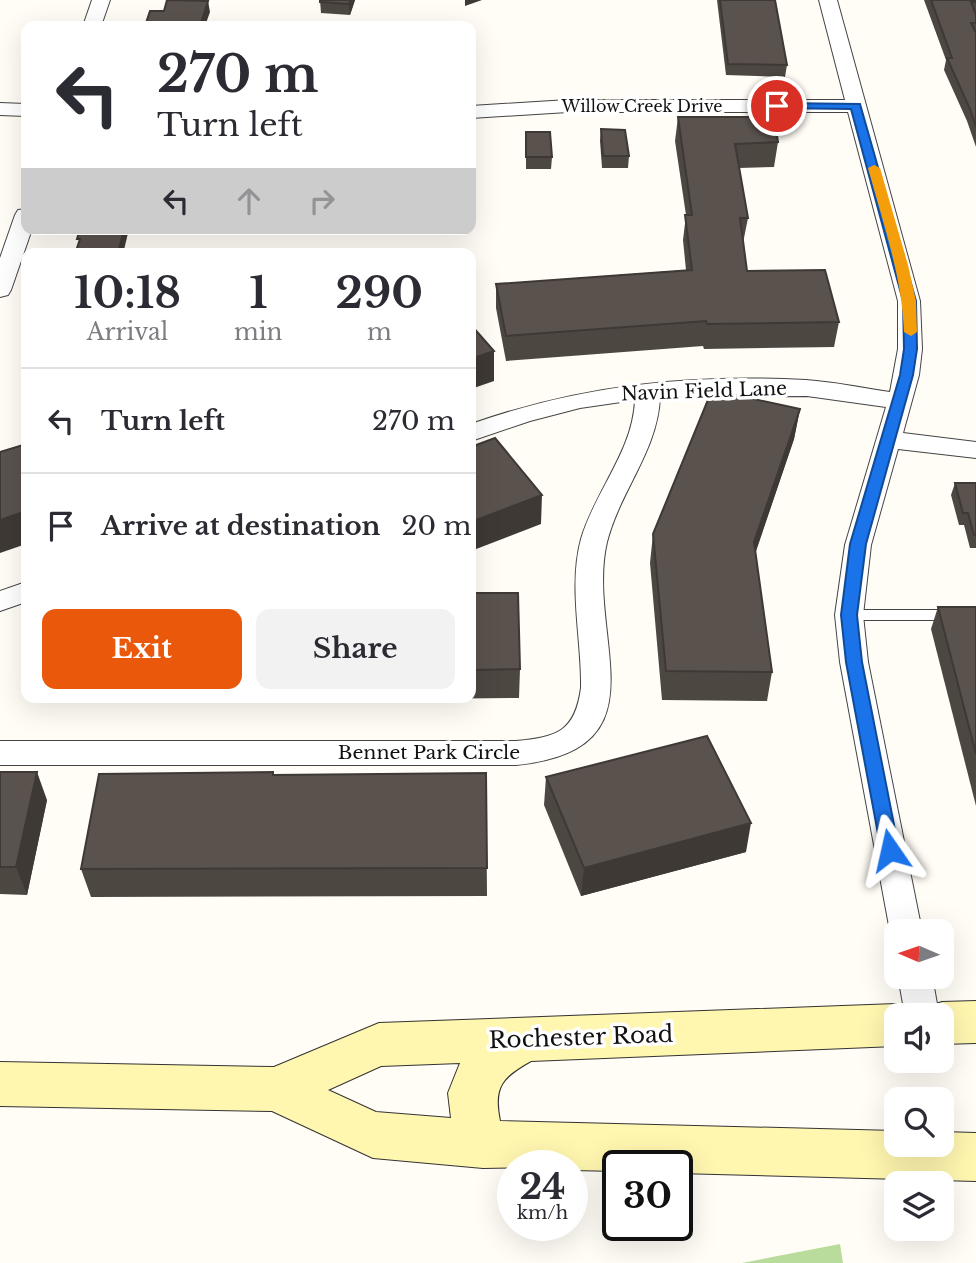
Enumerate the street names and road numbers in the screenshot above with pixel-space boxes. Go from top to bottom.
street label: Willow Creek Drive [560,96,723,116]
street label: Navin Field Lane [621,377,787,405]
street label: Bennet Park Circle [338,741,520,764]
street label: Rochester Road [488,1020,674,1054]

